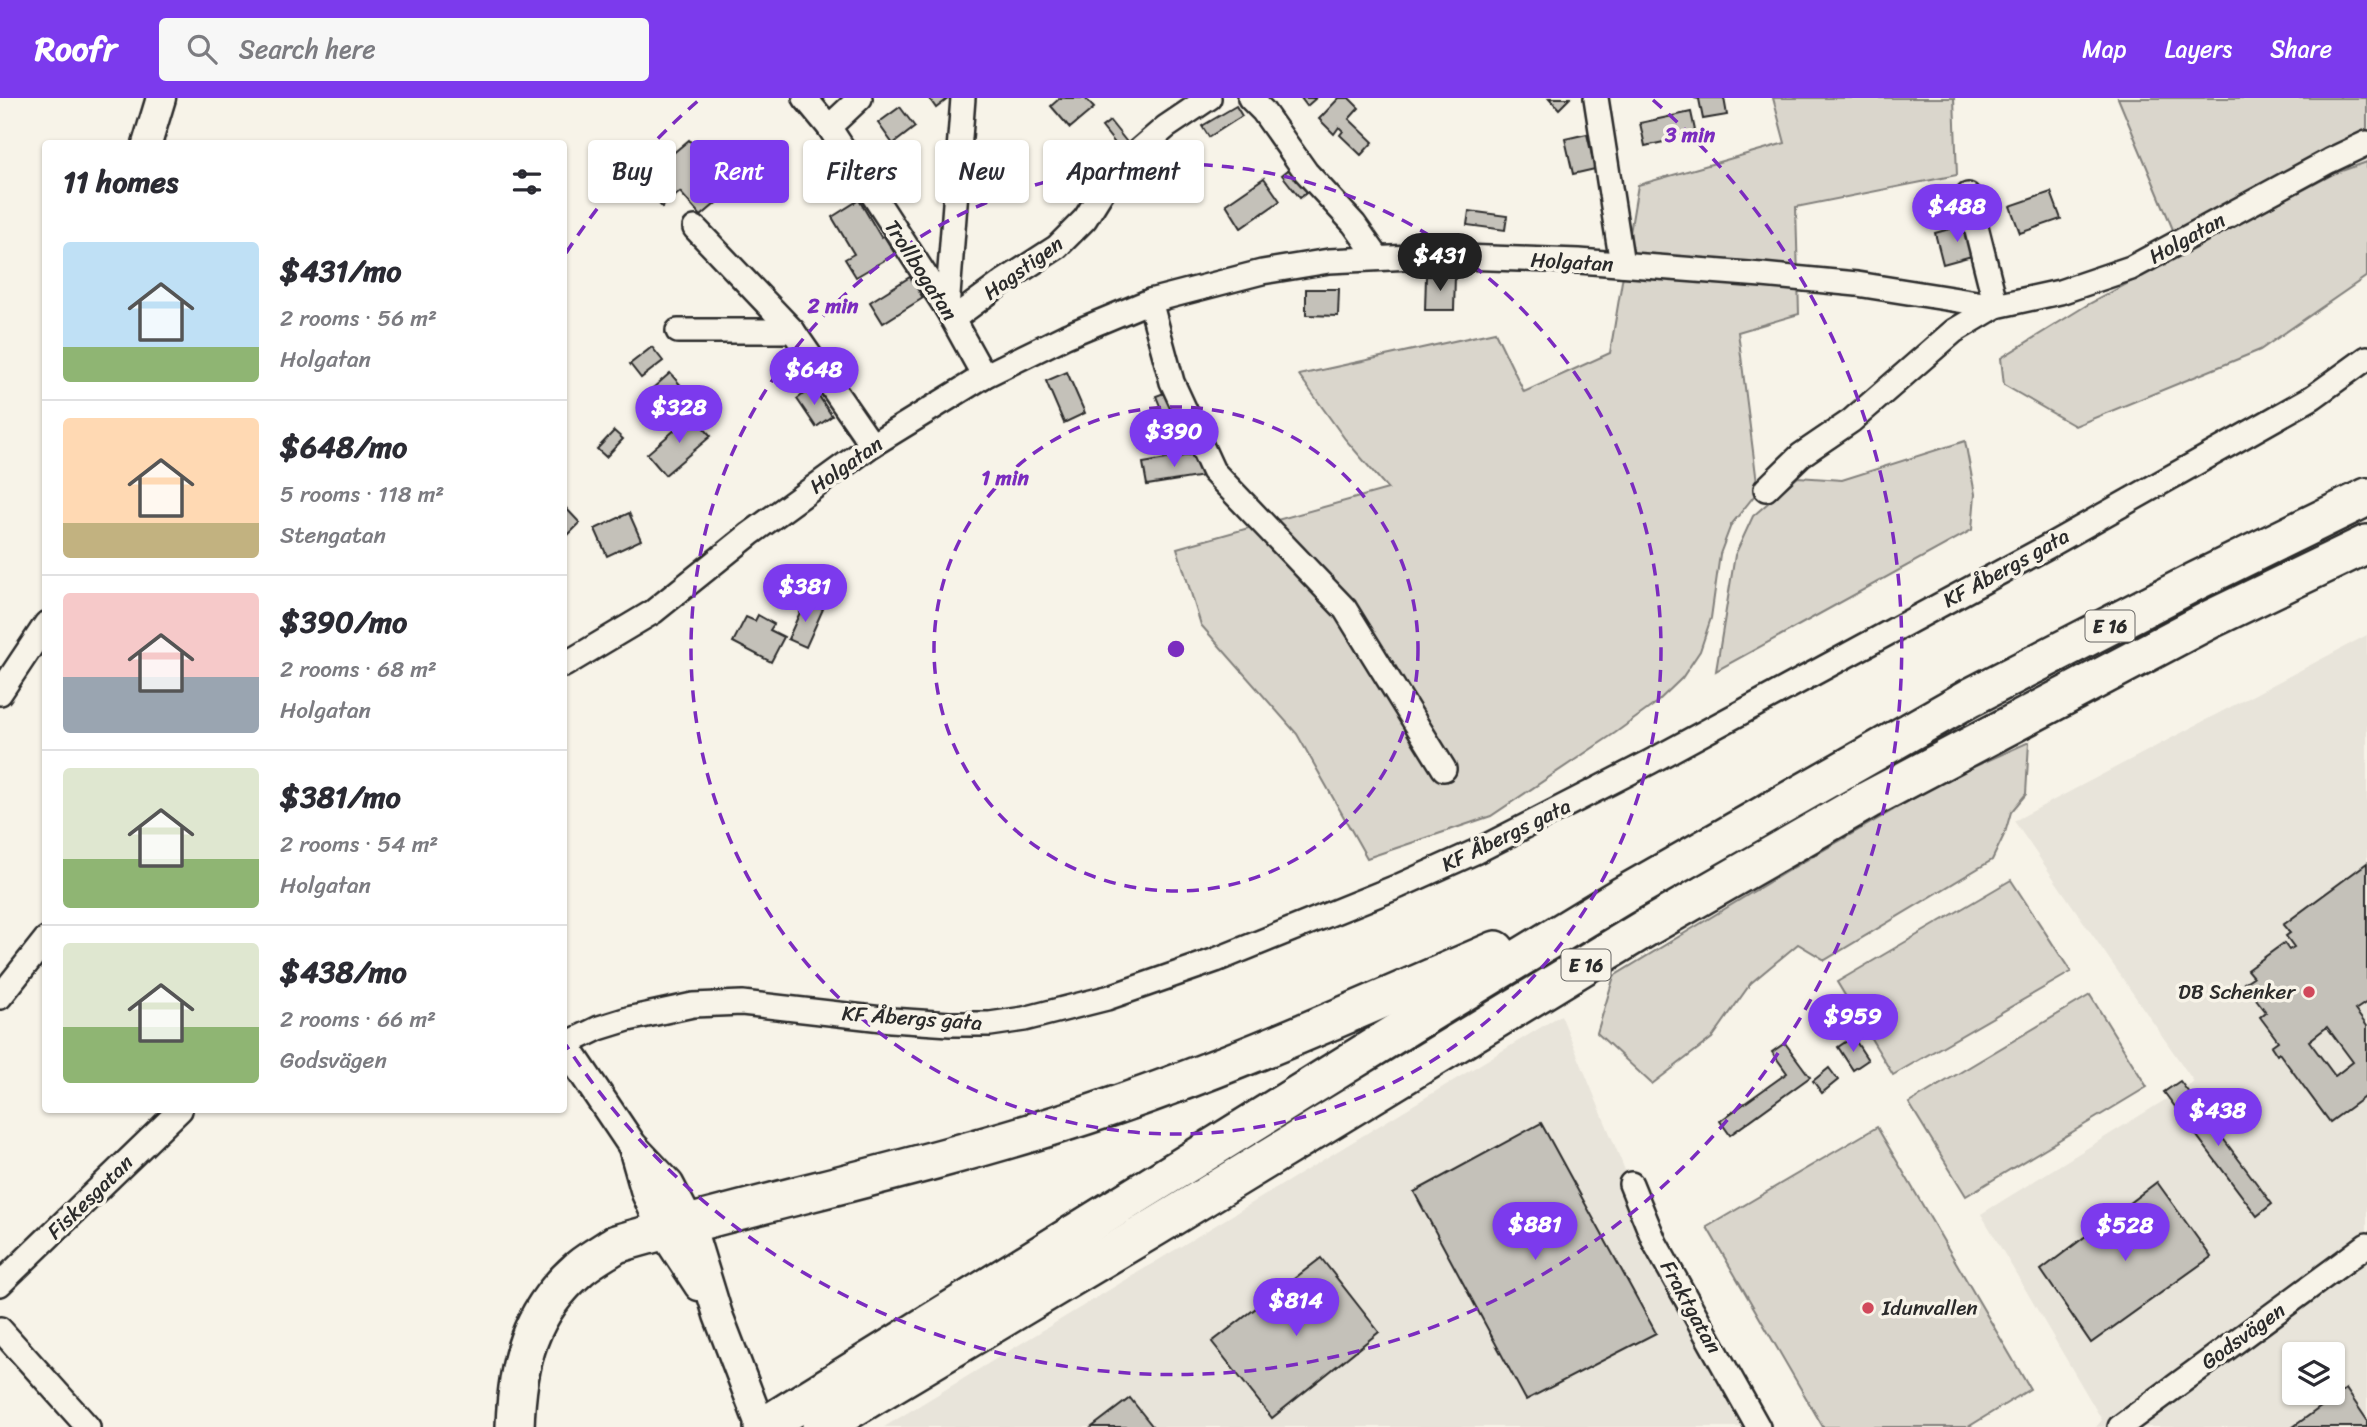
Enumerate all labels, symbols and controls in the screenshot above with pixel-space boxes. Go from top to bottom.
search box [159,18,649,81]
text: Roofr [35,20,117,78]
text: Search here [239,26,376,72]
text: Map [2082,28,2127,70]
text: Layers [2165,28,2232,70]
text: Share [2270,28,2332,70]
icon: search [183,30,221,68]
text: 3 min [1664,116,1716,154]
chip: Buy [588,140,676,203]
chip: Rent [690,140,789,203]
chip: Filters [803,140,921,203]
chip: New [935,140,1029,203]
chip: Apartment [1043,140,1204,203]
text: 11 homes [63,155,178,209]
icon: filters [508,163,546,201]
pin: $488 [1916,184,1998,244]
text: $488 [1928,186,1986,227]
street label: Holgatan [2141,201,2233,275]
street label: Trollbogatan [874,212,968,328]
street label: Hagstigen [975,226,1071,310]
pin: $431 [1399,234,1481,293]
text: $431 [1414,235,1466,276]
street label: Holgatan [1530,241,1614,283]
text: $431/mo [280,244,401,298]
icon: home [119,270,203,354]
text: 2 min [807,287,859,325]
text: 2 rooms · 56 m² [280,298,437,339]
text: Holgatan [280,339,371,380]
pin: $648 [773,348,855,407]
text: $648 [786,349,842,390]
pin: $328 [638,386,720,445]
text: $328 [651,387,707,428]
pin: $390 [1133,410,1215,469]
text: $390 [1146,411,1202,452]
text: $648/mo [280,420,407,474]
street label: Holgatan [801,426,891,504]
icon: home [119,446,203,530]
text: 1 min [981,459,1030,497]
text: 5 rooms · 118 m² [280,474,444,515]
text: Stengatan [280,515,386,556]
street label: KF Åbergs gata [1935,517,2077,619]
pin: $381 [764,564,846,624]
text: $381 [779,566,831,607]
text: $390/mo [280,595,407,649]
road number: E 16 [2086,610,2134,642]
icon: home [119,621,203,705]
centre of rings [1164,637,1188,661]
text: 2 rooms · 68 m² [280,649,437,690]
text: Holgatan [280,690,371,731]
text: $381/mo [280,770,401,824]
street label: KF Åbergs gata [1435,787,1578,883]
icon: home [119,796,203,880]
text: 2 rooms · 54 m² [280,824,438,865]
text: Holgatan [280,865,371,906]
text: $438/mo [280,945,407,999]
road number: E 16 [1562,950,1610,980]
icon: home [119,971,203,1055]
place label: DB Schenker [2178,973,2296,1011]
marker: DB Schenker [2301,984,2317,1000]
street label: KF Åbergs gata [841,994,984,1042]
pin: $959 [1812,995,1894,1054]
text: $959 [1824,996,1882,1037]
text: 2 rooms · 66 m² [280,999,436,1040]
text: Godsvägen [280,1040,387,1081]
pin: $438 [2177,1088,2259,1148]
text: $438 [2190,1090,2246,1131]
street label: Fiskesgatan [37,1145,143,1249]
pin: $881 [1494,1202,1576,1262]
text: $881 [1508,1204,1562,1245]
pin: $528 [2084,1204,2166,1263]
text: $528 [2097,1205,2153,1246]
street label: Fraktgatan [1650,1253,1732,1361]
pin: $814 [1255,1278,1337,1338]
text: $814 [1269,1280,1323,1321]
place label: Idunvallen [1881,1289,1978,1327]
street label: Godsvägen [2192,1292,2294,1380]
marker: Idunvallen [1860,1300,1876,1316]
map controls [2282,1342,2345,1405]
button: layers [2282,1342,2345,1405]

